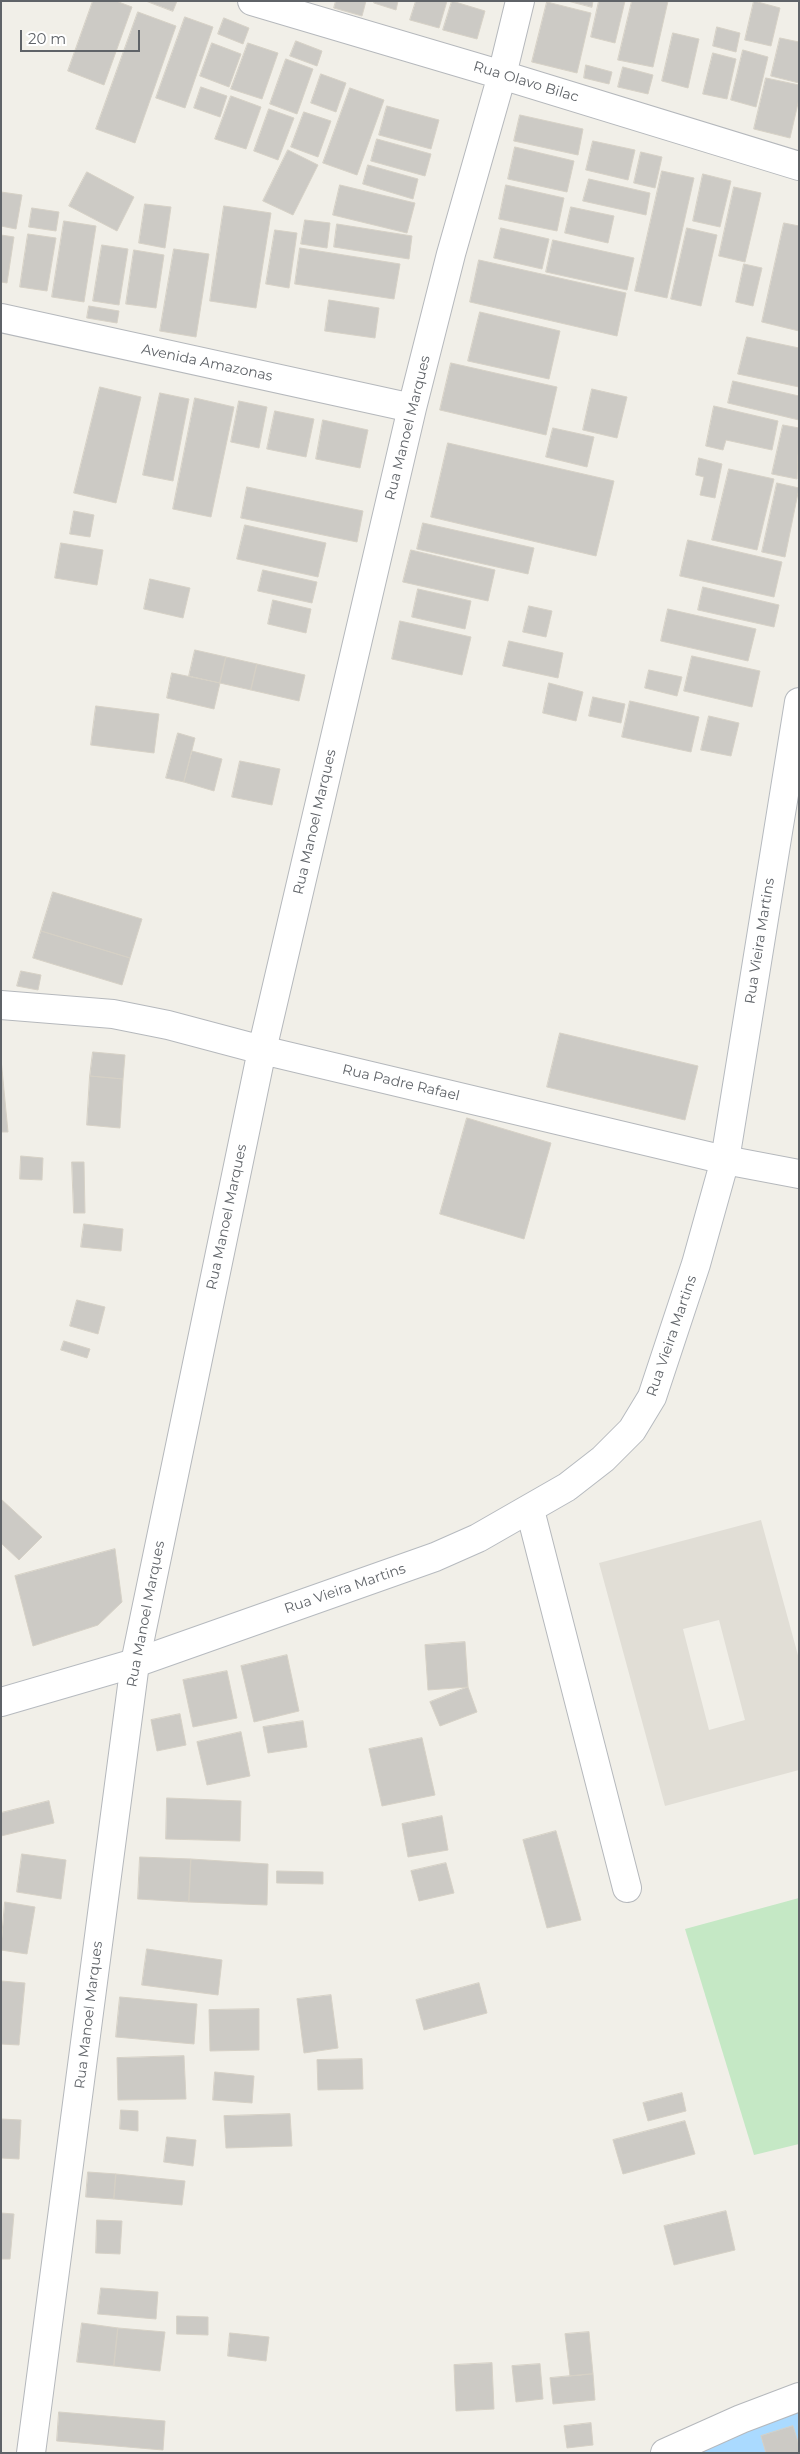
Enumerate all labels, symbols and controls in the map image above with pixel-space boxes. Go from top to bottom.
scale bar [22,20,142,52]
text: 20 m [28,29,66,48]
street label: Rua Olavo Bilac [471,58,581,106]
street label: Avenida Amazonas [140,341,274,385]
street label: Rua Manoel Marques [382,354,434,502]
street label: Rua Manoel Marques [290,748,340,896]
street label: Rua Vieira Martins [742,877,778,1005]
street label: Rua Padre Rafael [341,1061,461,1105]
street label: Rua Manoel Marques [203,1143,251,1291]
street label: Rua Vieira Martins [643,1273,701,1399]
street label: Rua Manoel Marques [124,1540,168,1688]
street label: Rua Vieira Martins [282,1560,408,1618]
street label: Rua Manoel Marques [72,1940,106,2090]

